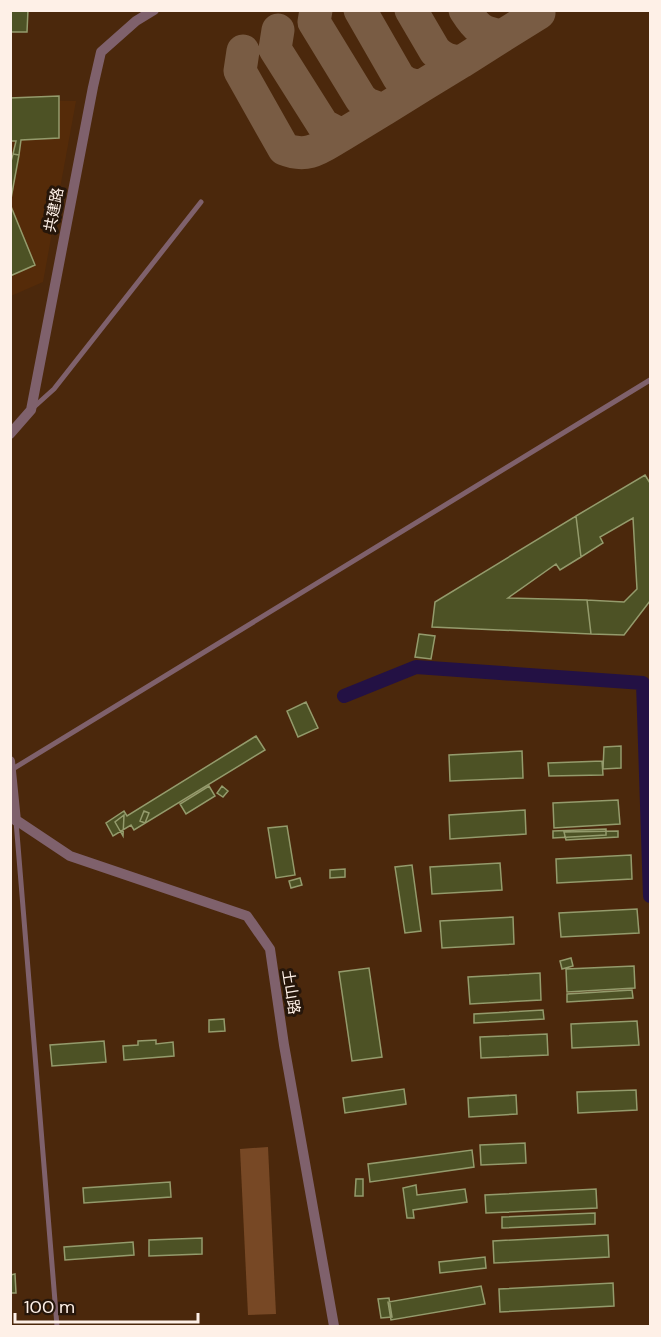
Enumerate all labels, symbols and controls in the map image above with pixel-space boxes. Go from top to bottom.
street label: 共建路 [40,186,68,234]
street label: 土山路 [278,968,304,1016]
scale bar [15,1286,198,1324]
text: 100 m [24,1295,75,1319]

